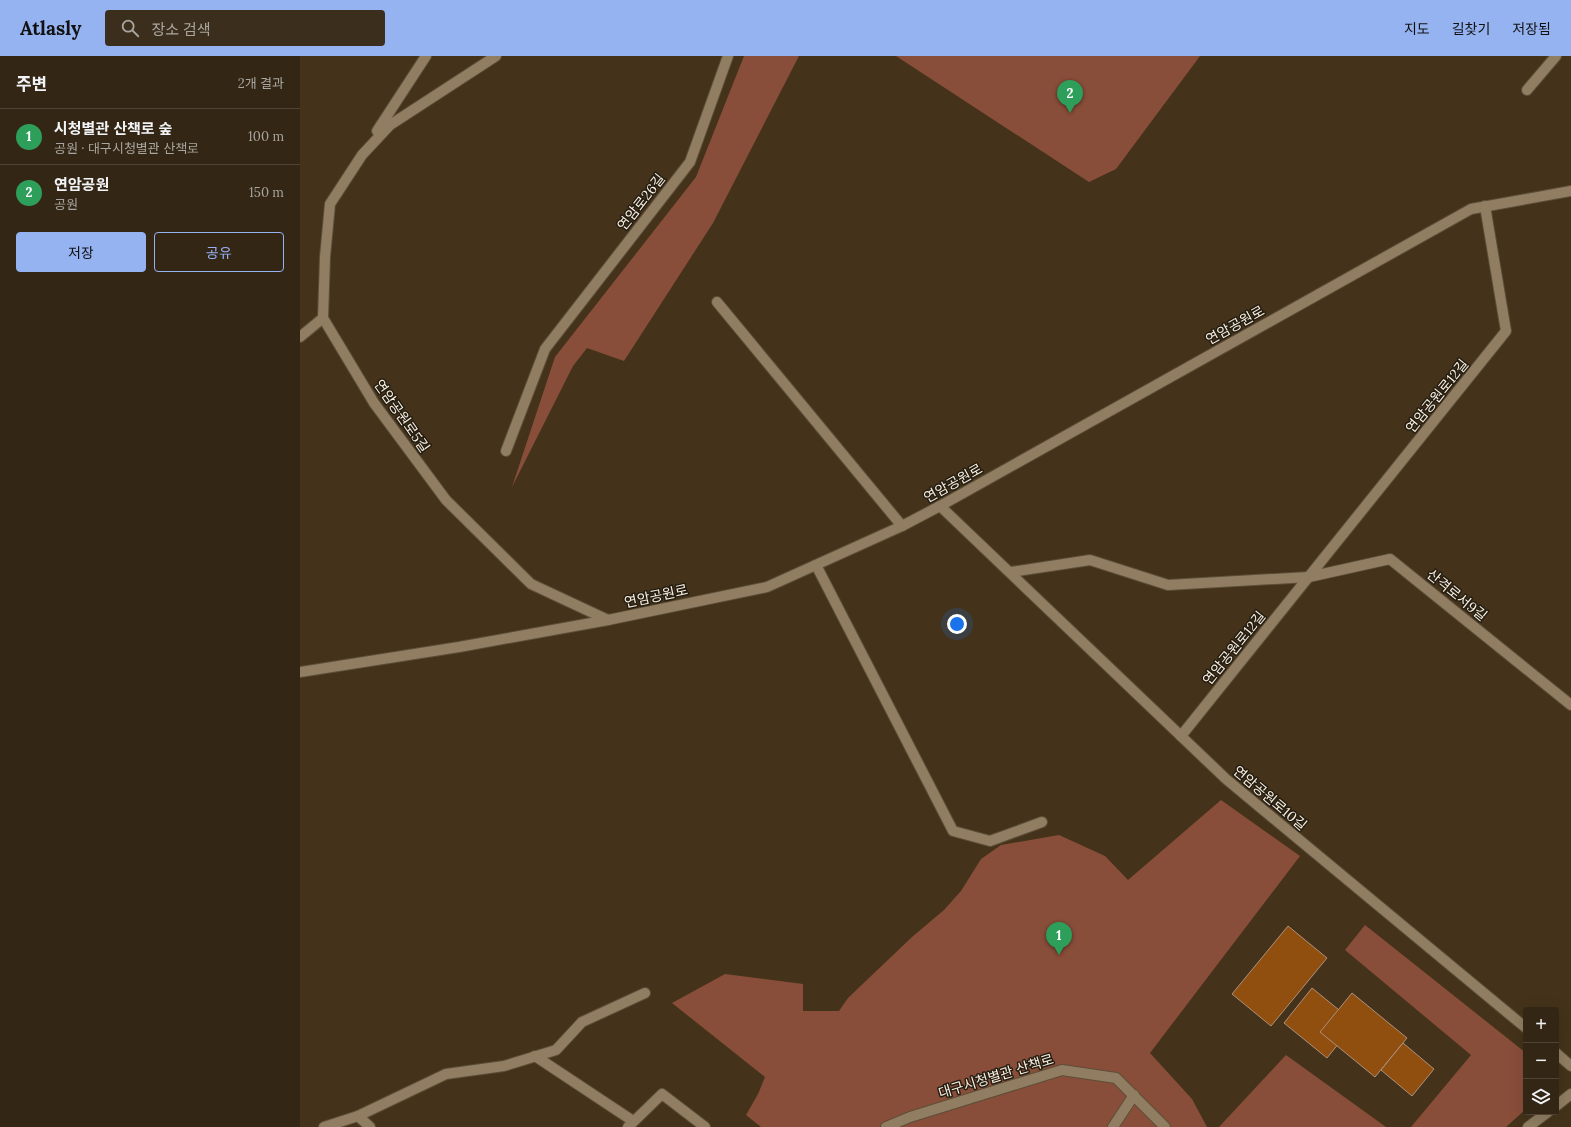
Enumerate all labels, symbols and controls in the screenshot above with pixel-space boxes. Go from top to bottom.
search box [105,10,385,46]
text: Atlasly [20,16,81,40]
icon: search [119,17,141,39]
text: 장소 검색 [151,20,211,39]
text: 지도 [1404,20,1430,38]
text: 길찾기 [1452,20,1490,38]
text: 저장됨 [1512,20,1551,38]
text: 주변 [16,73,47,95]
text: 2개 결과 [238,75,284,92]
pin: 2 [1057,80,1083,113]
text: 시청별관 산책로 숲 [54,119,172,138]
text: 1 [26,128,32,145]
text: 100 m [248,128,284,145]
text: 공원 · 대구시청별관 산책로 [54,140,199,157]
street label: 연암로26길 [613,170,669,234]
text: 연암공원 [54,175,109,194]
text: 2 [26,184,32,201]
text: 150 m [249,184,284,201]
text: 공원 [54,196,78,213]
button: 저장 [16,232,146,272]
button: 공유 [154,232,284,272]
street label: 연암공원로 [1202,301,1268,348]
street label: 연암공원로12길 [1402,355,1472,437]
street label: 연암공원로5길 [370,376,434,456]
street label: 연암공원로 [920,459,986,506]
street label: 산격로서9길 [1423,565,1491,625]
street label: 연암공원로 [623,580,689,611]
street label: 연암공원로12길 [1199,607,1269,689]
your location [947,614,967,634]
street label: 연암공원로10길 [1229,762,1311,834]
pin: 1 [1046,922,1072,955]
map controls [1523,1007,1559,1115]
button: + [1523,1007,1559,1043]
button: − [1523,1043,1559,1079]
street label: 대구시청별관 산책로 [936,1050,1056,1102]
button: layers [1523,1079,1559,1115]

